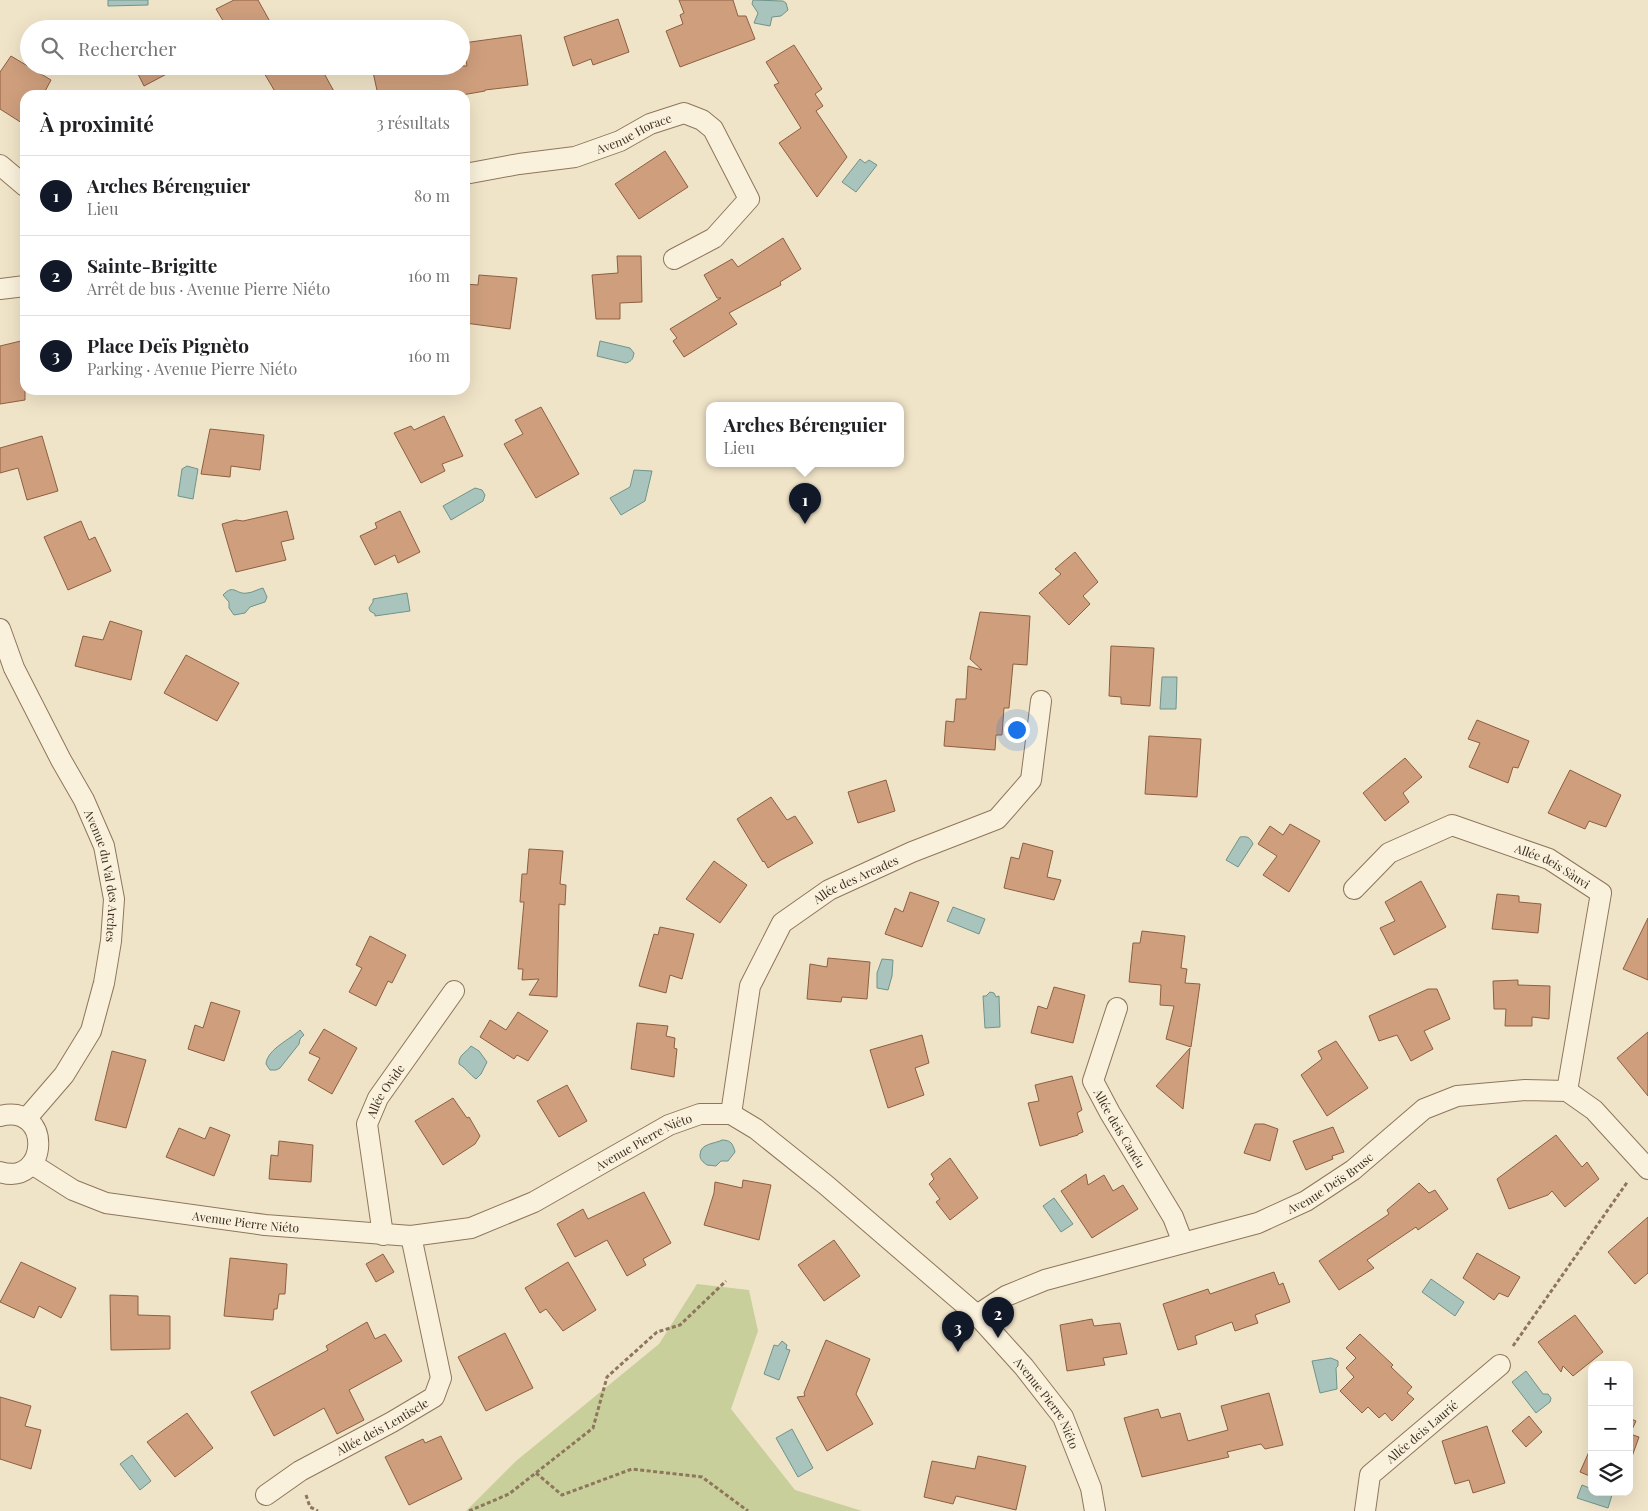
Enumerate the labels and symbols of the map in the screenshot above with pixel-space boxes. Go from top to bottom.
street label: Avenue Horace [593,110,673,157]
pin: 1 [789,483,821,524]
your location [1004,717,1030,743]
street label: Avenue du Val des Arches [81,806,122,943]
street label: Allée deis Sàuvi [1512,839,1594,892]
street label: Allée des Arcades [809,851,901,908]
street label: Allée Ovide [362,1061,408,1121]
street label: Allée deis Canéu [1090,1085,1149,1171]
street label: Avenue Pierre Niéto [591,1109,694,1174]
street label: Avenue Deïs Brusc [1283,1148,1376,1217]
street label: Avenue Pierre Niéto [190,1207,300,1236]
pin: 2 [982,1297,1014,1338]
pin: 3 [942,1311,974,1352]
street label: Avenue Pierre Niéto [1010,1353,1083,1451]
street label: Allée deis Lentiscle [332,1394,431,1459]
street label: Allée deis Laurié [1382,1396,1461,1467]

